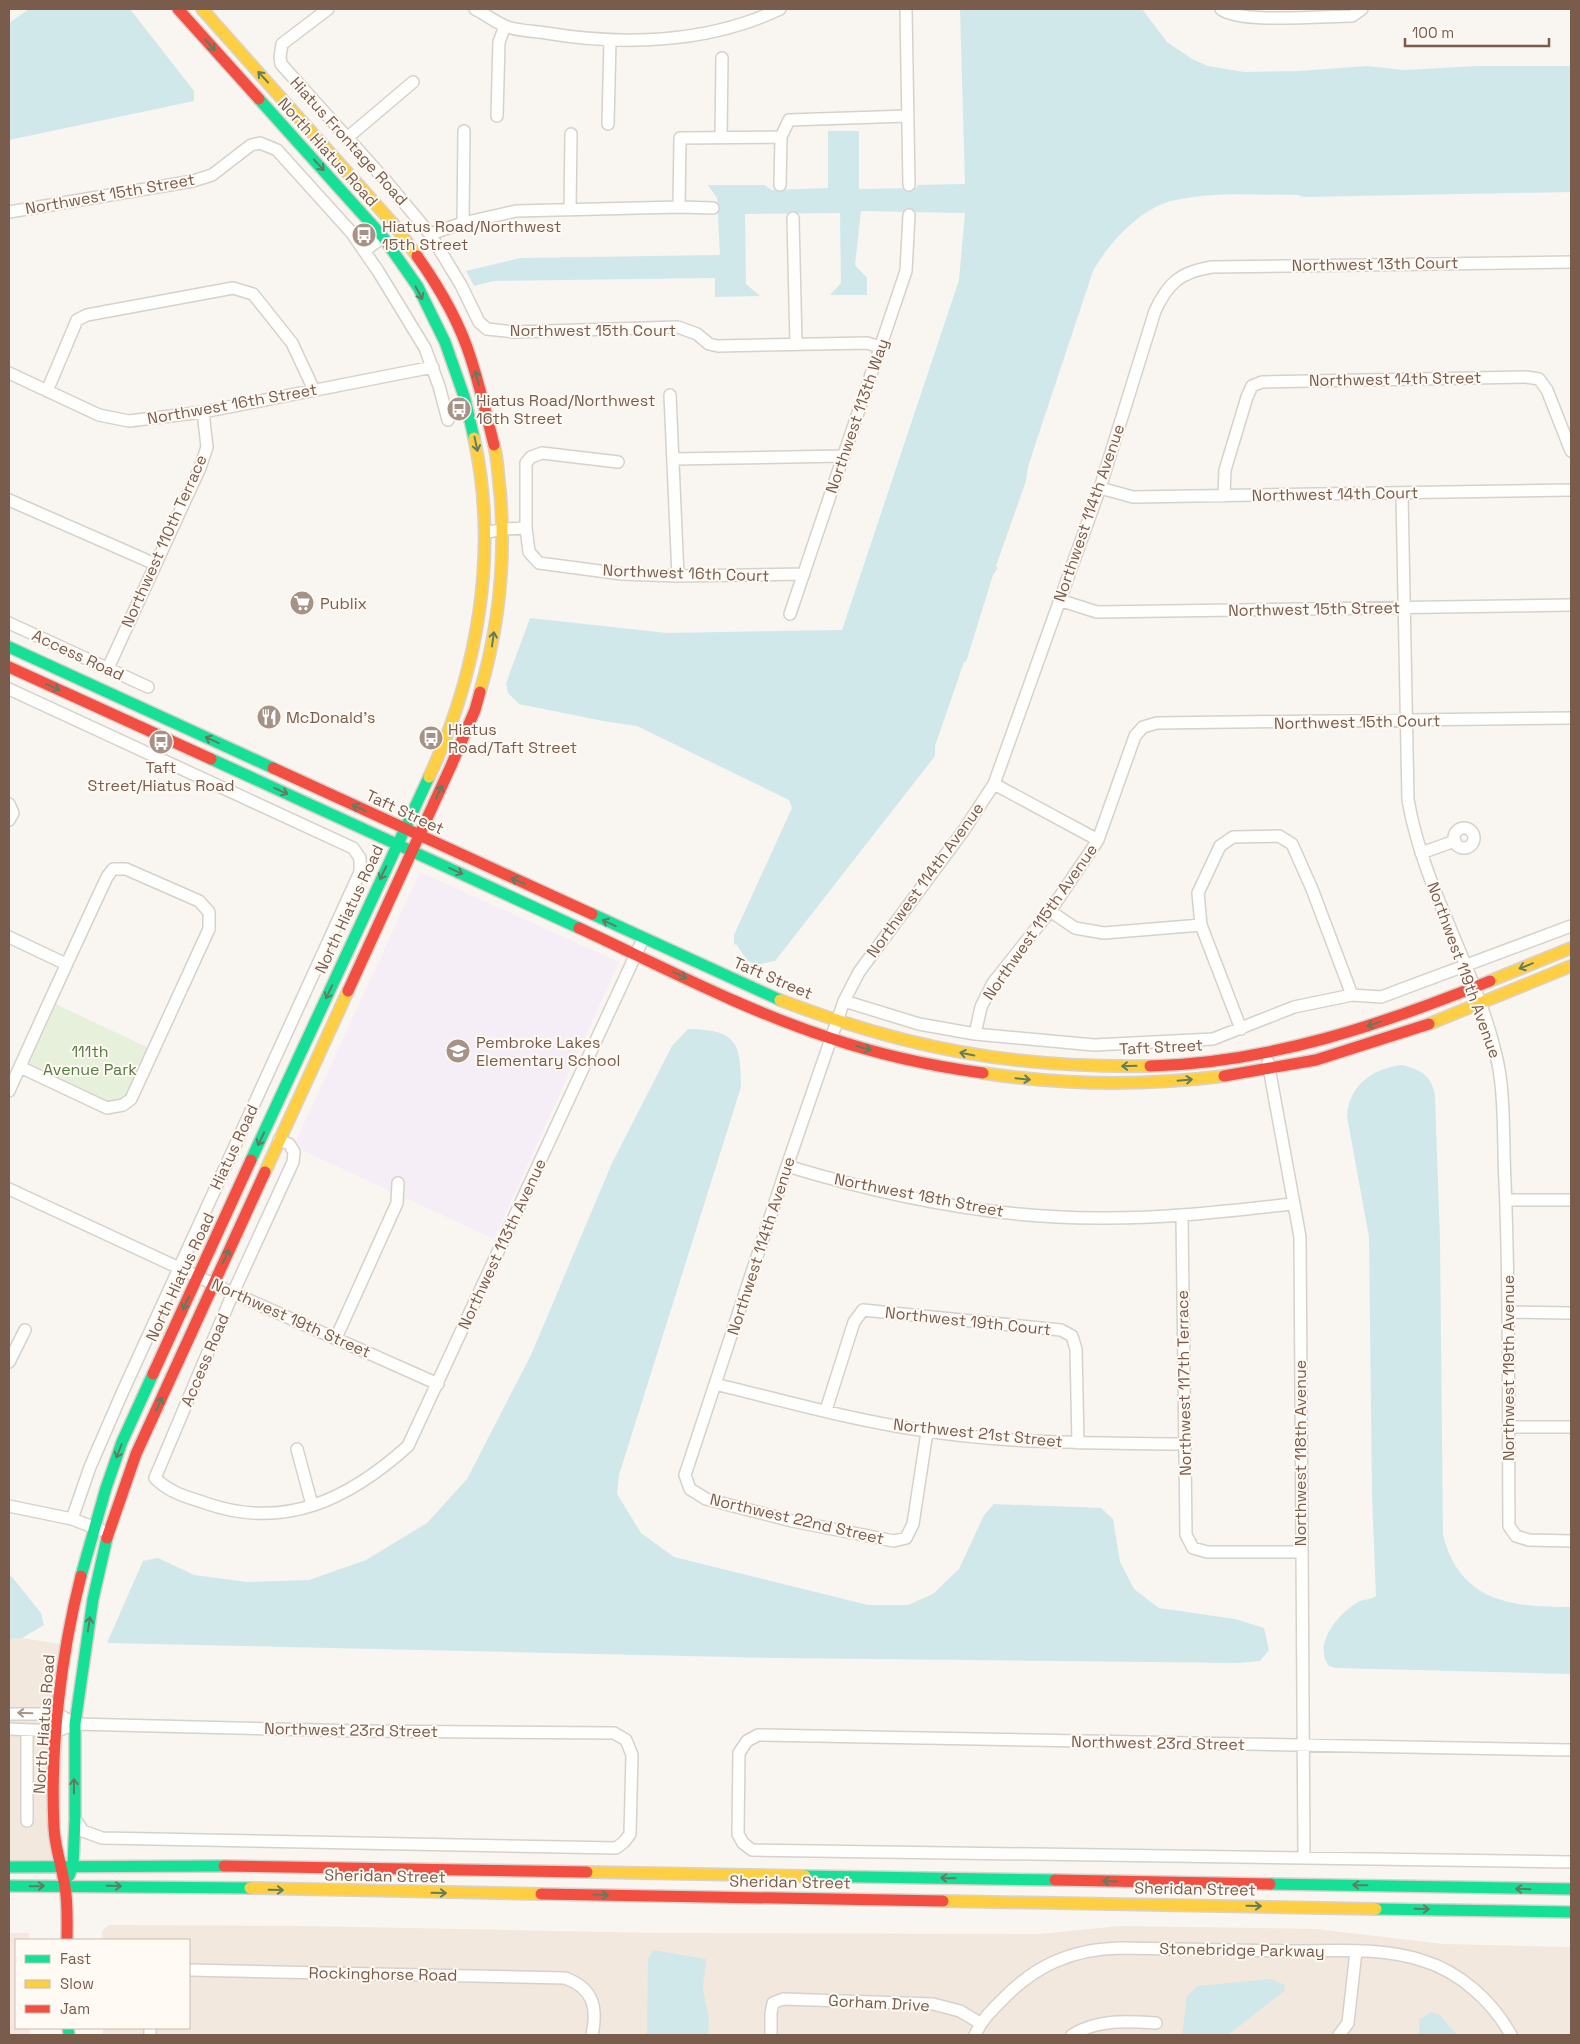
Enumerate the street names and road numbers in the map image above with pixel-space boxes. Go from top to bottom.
street label: Hiatus Frontage Road [286,72,412,210]
street label: North Hiatus Road [273,93,383,211]
street label: Northwest 15th Street [24,169,196,219]
street label: Northwest 13th Court [1292,252,1458,276]
street label: Northwest 15th Court [510,320,676,341]
street label: Northwest 113th Way [821,336,893,496]
street label: Northwest 14th Street [1309,367,1481,391]
street label: Northwest 16th Street [145,379,319,429]
street label: Northwest 114th Avenue [1049,421,1129,605]
street label: Northwest 110th Terrace [116,451,212,631]
street label: Northwest 14th Court [1251,482,1419,506]
street label: Northwest 16th Court [602,560,770,586]
street label: Northwest 15th Street [1228,597,1400,621]
street label: Access Road [29,625,127,685]
street label: Northwest 15th Court [1274,710,1440,734]
street label: Taft Street [363,785,447,839]
street label: Northwest 114th Avenue [862,798,988,962]
street label: Northwest 115th Avenue [978,840,1102,1004]
street label: North Hiatus Road [310,841,388,977]
street label: Northwest 119th Avenue [1422,879,1506,1061]
street label: Taft Street [730,952,816,1004]
street label: Taft Street [1119,1034,1203,1060]
street label: Hiatus Road [205,1101,263,1193]
street label: Northwest 114th Avenue [722,1154,800,1338]
street label: Northwest 113th Avenue [453,1155,551,1333]
street label: Northwest 18th Street [832,1168,1006,1222]
street label: North Hiatus Road [141,1209,219,1345]
street label: Northwest 19th Street [208,1273,374,1363]
street label: Northwest 119th Avenue [1498,1275,1519,1461]
street label: Northwest 117th Terrace [1172,1290,1196,1476]
street label: Northwest 19th Court [884,1302,1052,1340]
street label: Access Road [176,1310,234,1410]
street label: Northwest 118th Avenue [1290,1360,1311,1546]
street label: Northwest 21st Street [892,1414,1064,1452]
street label: Northwest 22nd Street [708,1489,886,1549]
street label: North Hiatus Road [29,1653,59,1795]
street label: Northwest 23rd Street [264,1718,438,1742]
street label: Northwest 23rd Street [1071,1731,1245,1755]
street label: Sheridan Street [324,1864,446,1888]
street label: Sheridan Street [729,1870,851,1894]
street label: Sheridan Street [1134,1877,1256,1901]
street label: Stonebridge Parkway [1159,1938,1325,1962]
street label: Rockinghorse Road [308,1962,458,1986]
street label: Gorham Drive [828,1990,930,2016]

